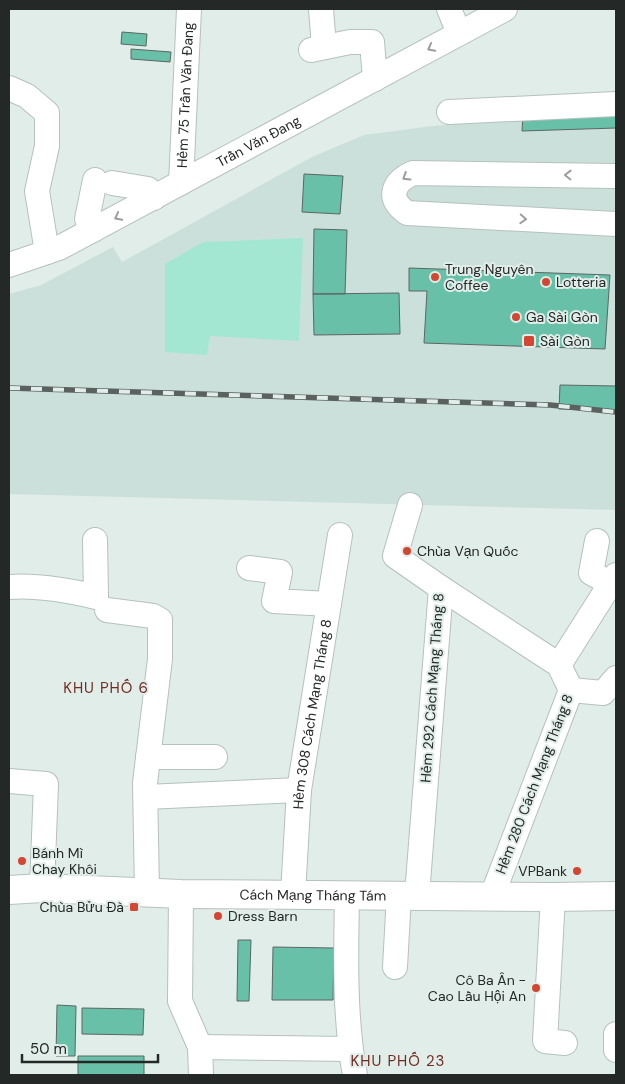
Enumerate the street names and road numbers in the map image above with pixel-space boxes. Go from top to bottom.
street label: Hẻm 75 Trần Văn Ðang [173,22,197,168]
street label: Trần Văn Ðang [213,111,304,171]
street label: Hẻm 292 Cách Mạng Tháng 8 [416,593,448,783]
street label: Hẻm 308 Cách Mạng Tháng 8 [289,618,335,810]
street label: Hẻm 280 Cách Mạng Tháng 8 [491,691,577,877]
street label: Cách Mạng Tháng Tám [239,885,386,905]

